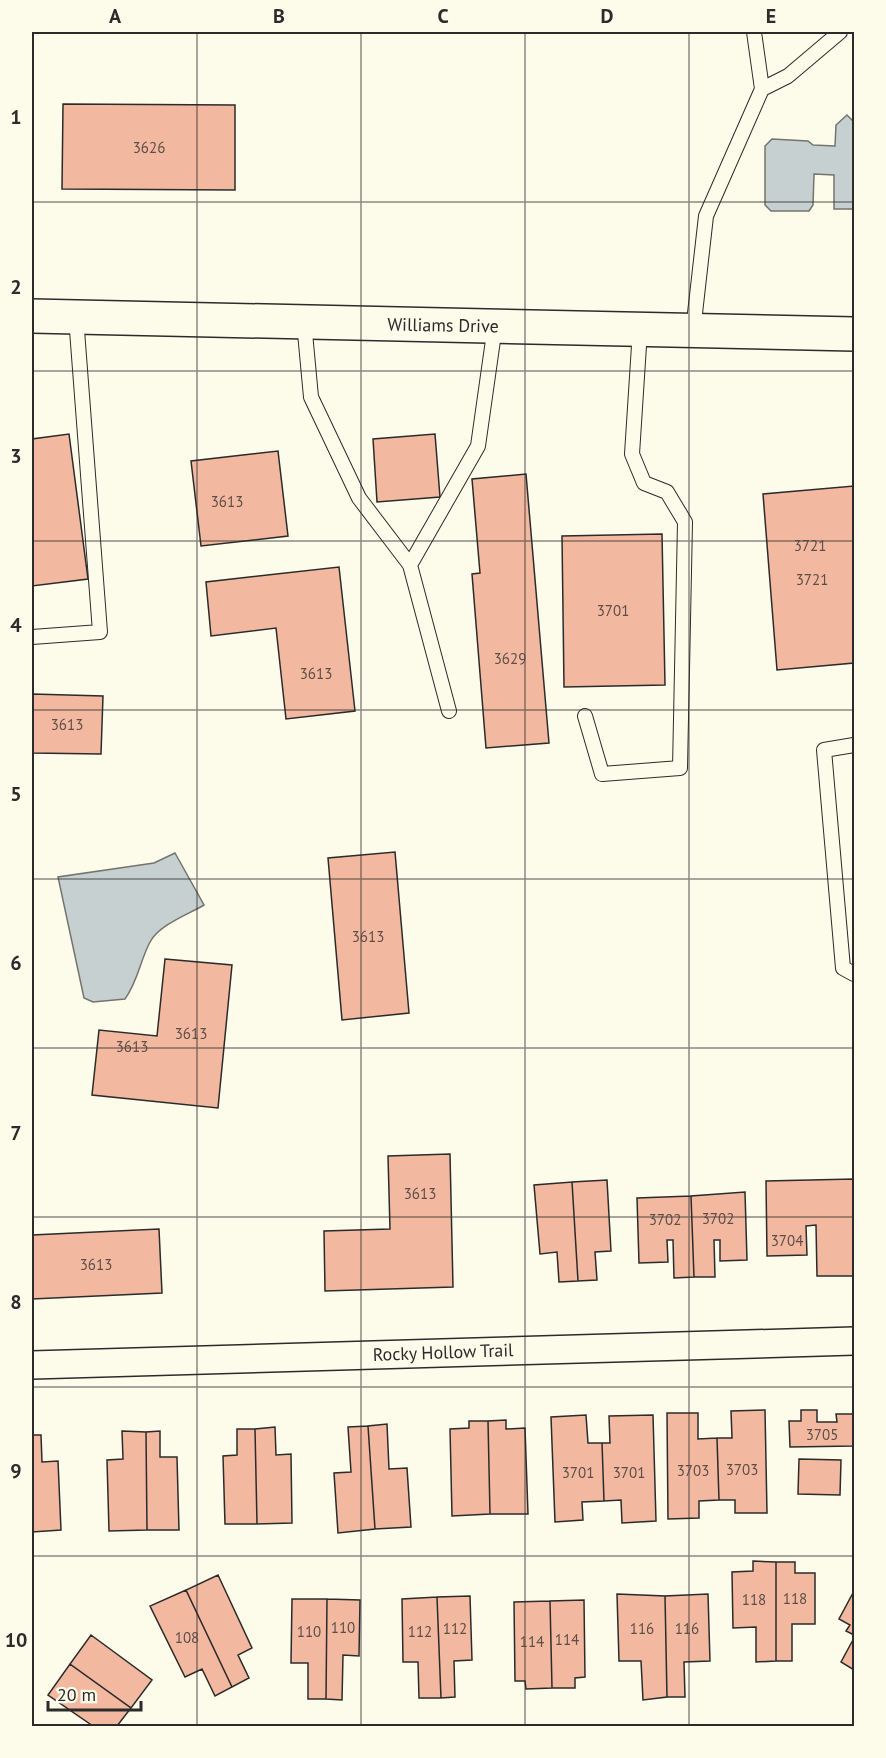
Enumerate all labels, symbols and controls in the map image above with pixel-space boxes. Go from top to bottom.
text: A [109,3,122,29]
text: B [273,3,285,29]
text: C [437,3,449,29]
text: D [601,3,614,29]
text: E [766,3,776,29]
text: 1 [10,104,22,130]
house number: 3626 [133,138,165,157]
text: 2 [10,274,22,300]
street label: Williams Drive [387,313,499,337]
text: 3 [10,443,22,469]
house number: 3613 [211,492,243,511]
house number: 3721 [794,536,826,555]
house number: 3721 [796,570,828,589]
house number: 3701 [597,601,629,620]
text: 4 [10,612,22,638]
house number: 3629 [494,649,526,668]
house number: 3613 [300,664,332,683]
house number: 3613 [51,715,83,734]
text: 5 [10,781,22,807]
house number: 3613 [352,927,384,946]
text: 6 [10,950,22,976]
house number: 3613 [175,1024,207,1043]
house number: 3613 [116,1037,148,1056]
text: 7 [10,1120,22,1146]
house number: 3613 [404,1184,436,1203]
house number: 3702 [702,1209,734,1228]
house number: 3702 [649,1210,681,1229]
house number: 3704 [771,1231,803,1250]
house number: 3613 [80,1255,112,1274]
text: 8 [10,1289,22,1315]
street label: Rocky Hollow Trail [372,1338,514,1366]
house number: 3705 [806,1425,838,1444]
text: 9 [10,1458,22,1484]
house number: 3703 [726,1460,758,1479]
house number: 3703 [677,1461,709,1480]
house number: 3701 [562,1463,594,1482]
house number: 3701 [613,1463,645,1482]
house number: 118 [783,1589,807,1608]
house number: 118 [742,1590,766,1609]
house number: 110 [331,1618,355,1637]
house number: 112 [443,1619,467,1638]
house number: 116 [630,1619,654,1638]
house number: 116 [675,1619,699,1638]
house number: 110 [297,1622,321,1641]
house number: 112 [408,1622,432,1641]
text: 10 [5,1627,27,1653]
house number: 108 [175,1628,199,1647]
house number: 114 [555,1630,579,1649]
house number: 114 [520,1632,544,1651]
scale bar [48,1674,141,1712]
text: 20 m [57,1683,96,1706]

